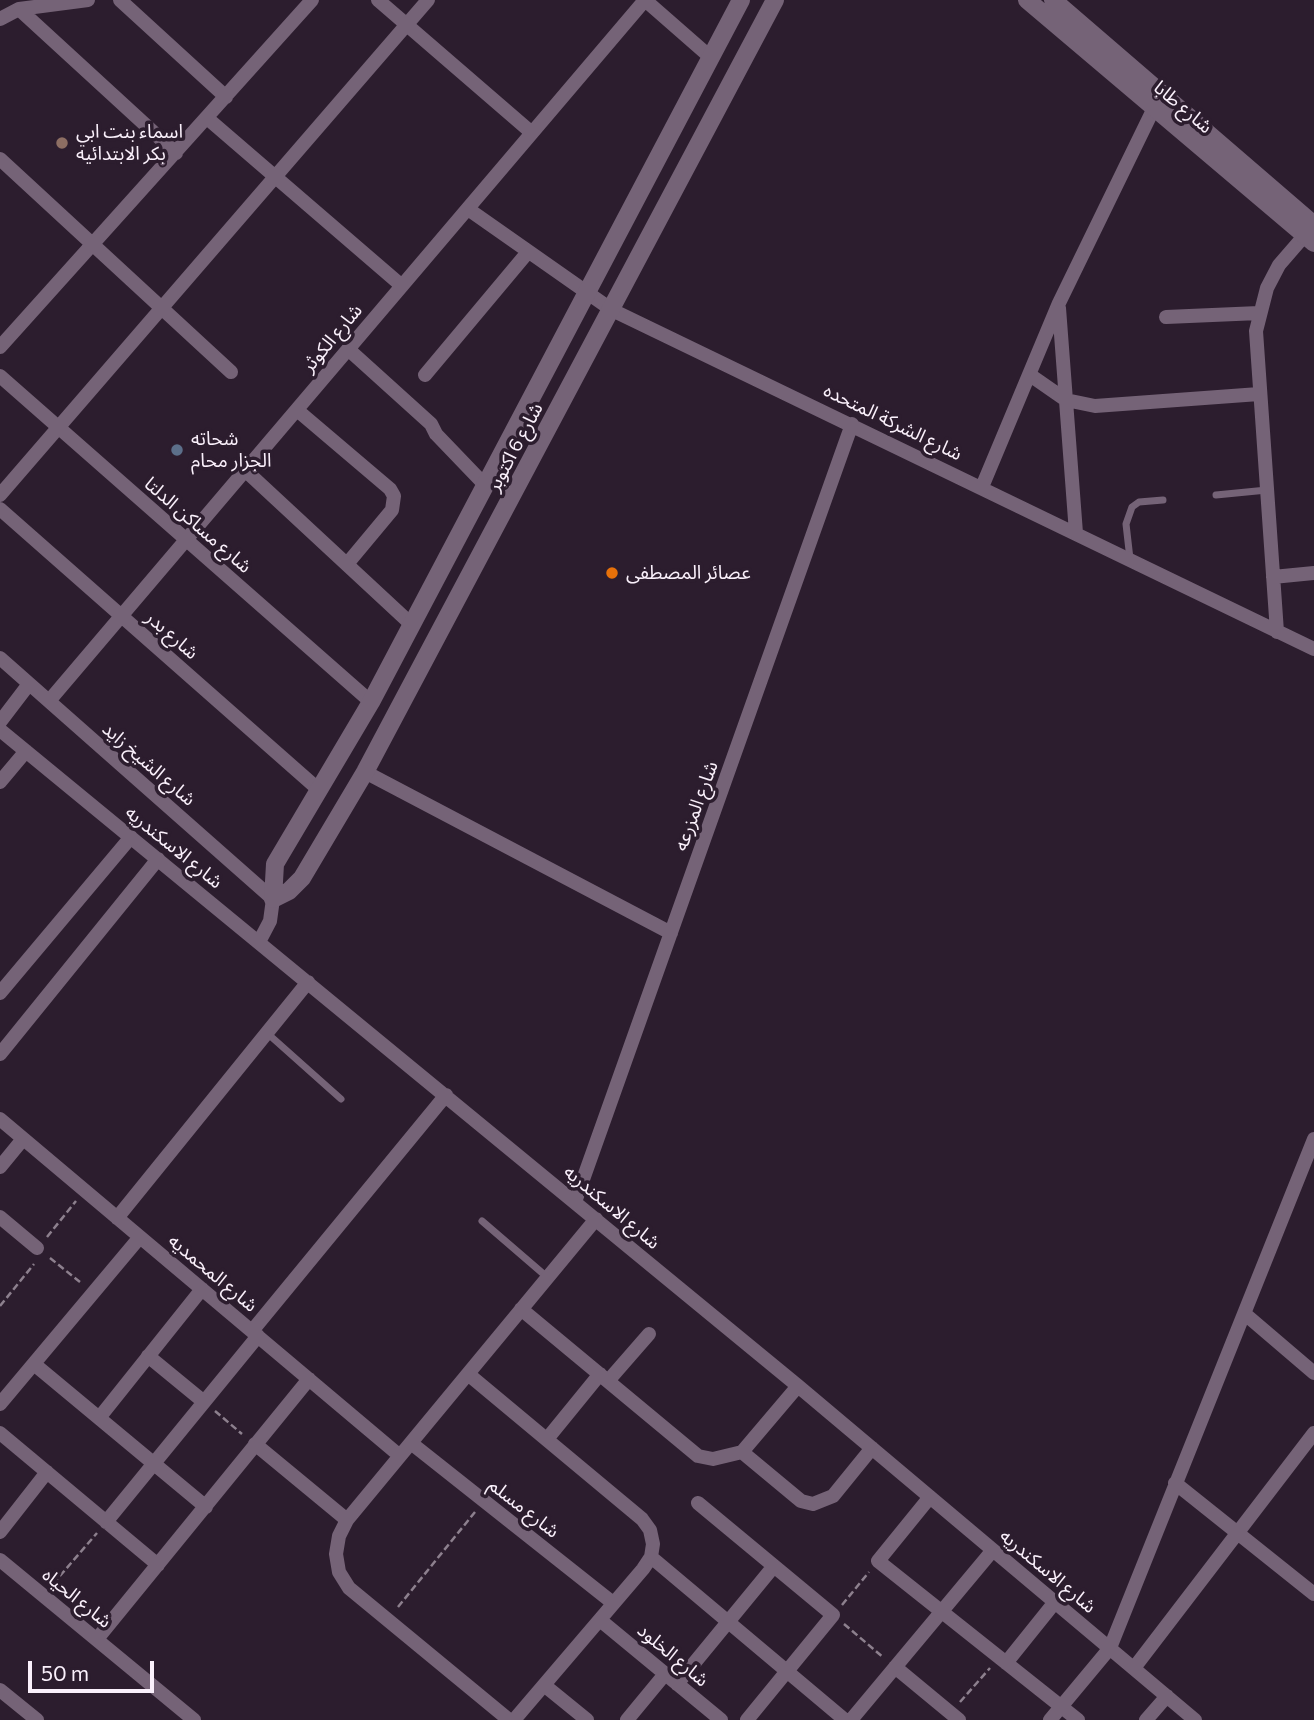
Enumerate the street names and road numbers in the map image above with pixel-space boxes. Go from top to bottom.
street label: شارع طابا [1149,76,1217,138]
street label: شارع الكوثر [297,299,367,377]
street label: شارع الشركة المتحده [820,379,966,465]
street label: شارع 6 اكتوبر [482,399,548,495]
street label: شارع مساكن الدلتا [140,472,256,578]
street label: شارع بدر [141,606,203,664]
street label: شارع الشيخ زايد [98,717,200,811]
street label: شارع المزرعه [669,758,723,854]
street label: شارع الاسكندريه [121,801,227,893]
street label: شارع الاسكندريه [559,1160,665,1254]
street label: شارع المحمديه [164,1229,262,1317]
street label: شارع مسلم [484,1473,564,1543]
street label: شارع الاسكندريه [995,1524,1101,1618]
street label: شارع الحياه [38,1563,116,1633]
street label: شارع الخلود [633,1619,713,1691]

